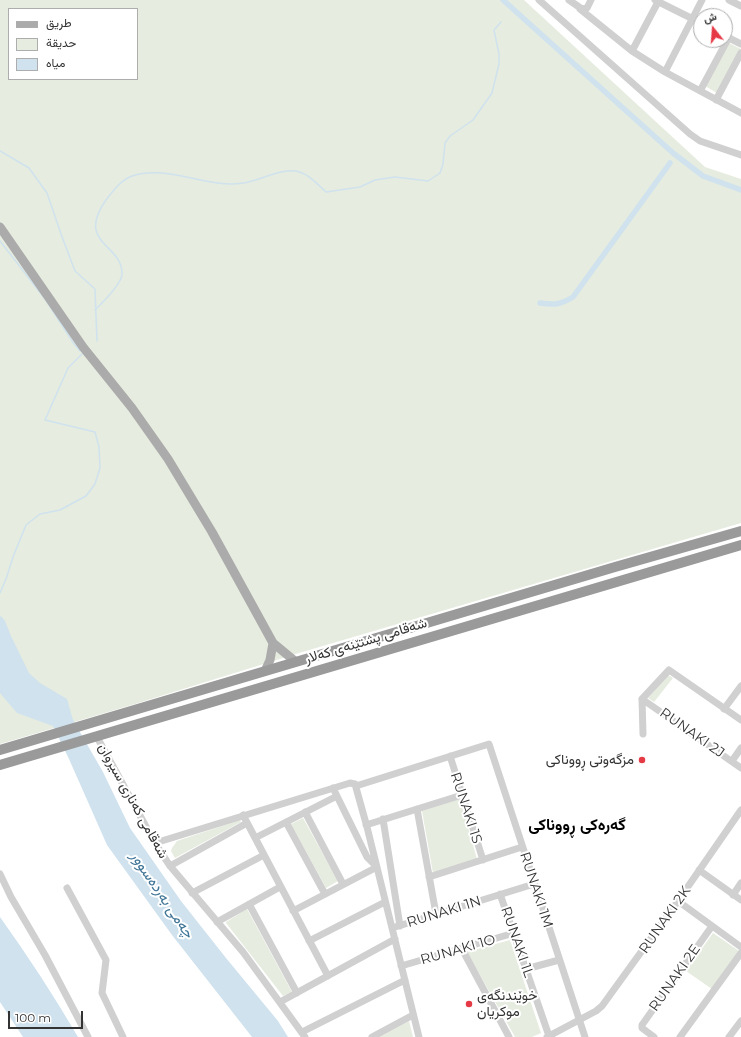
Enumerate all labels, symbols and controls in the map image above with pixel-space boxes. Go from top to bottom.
legend [8,8,138,80]
north arrow [693,8,733,48]
text: ش [701,9,718,26]
text: طريق [46,15,71,30]
text: حديقة [46,35,76,50]
text: مياه [46,55,65,70]
street label: شەقامی پشتێنەی کەلار [303,614,429,668]
street label: RUNAKI 2J [656,704,728,762]
street label: شەقامی کەناری سیروان [94,740,172,862]
place label: مزگەوتی ڕووناکی [546,752,634,768]
marker: مزگەوتی ڕووناکی [637,755,647,765]
street label: RUNAKI 1S [447,770,485,846]
district label: گەرەکی ڕووناکی [528,815,626,835]
water label: چەمی بەردەسوور [126,848,198,942]
street label: RUNAKI 1M [516,850,556,930]
street label: RUNAKI 2K [636,883,694,957]
street label: RUNAKI 1N [405,893,483,931]
street label: RUNAKI 1L [497,904,537,980]
street label: RUNAKI 1O [419,931,497,969]
street label: RUNAKI 2E [646,941,704,1015]
place label: خوێندنگەی موکریان [477,988,537,1020]
marker: خوێندنگەی موکریان [464,999,474,1009]
scale bar [10,1003,85,1029]
text: 100 m [15,1010,51,1025]

